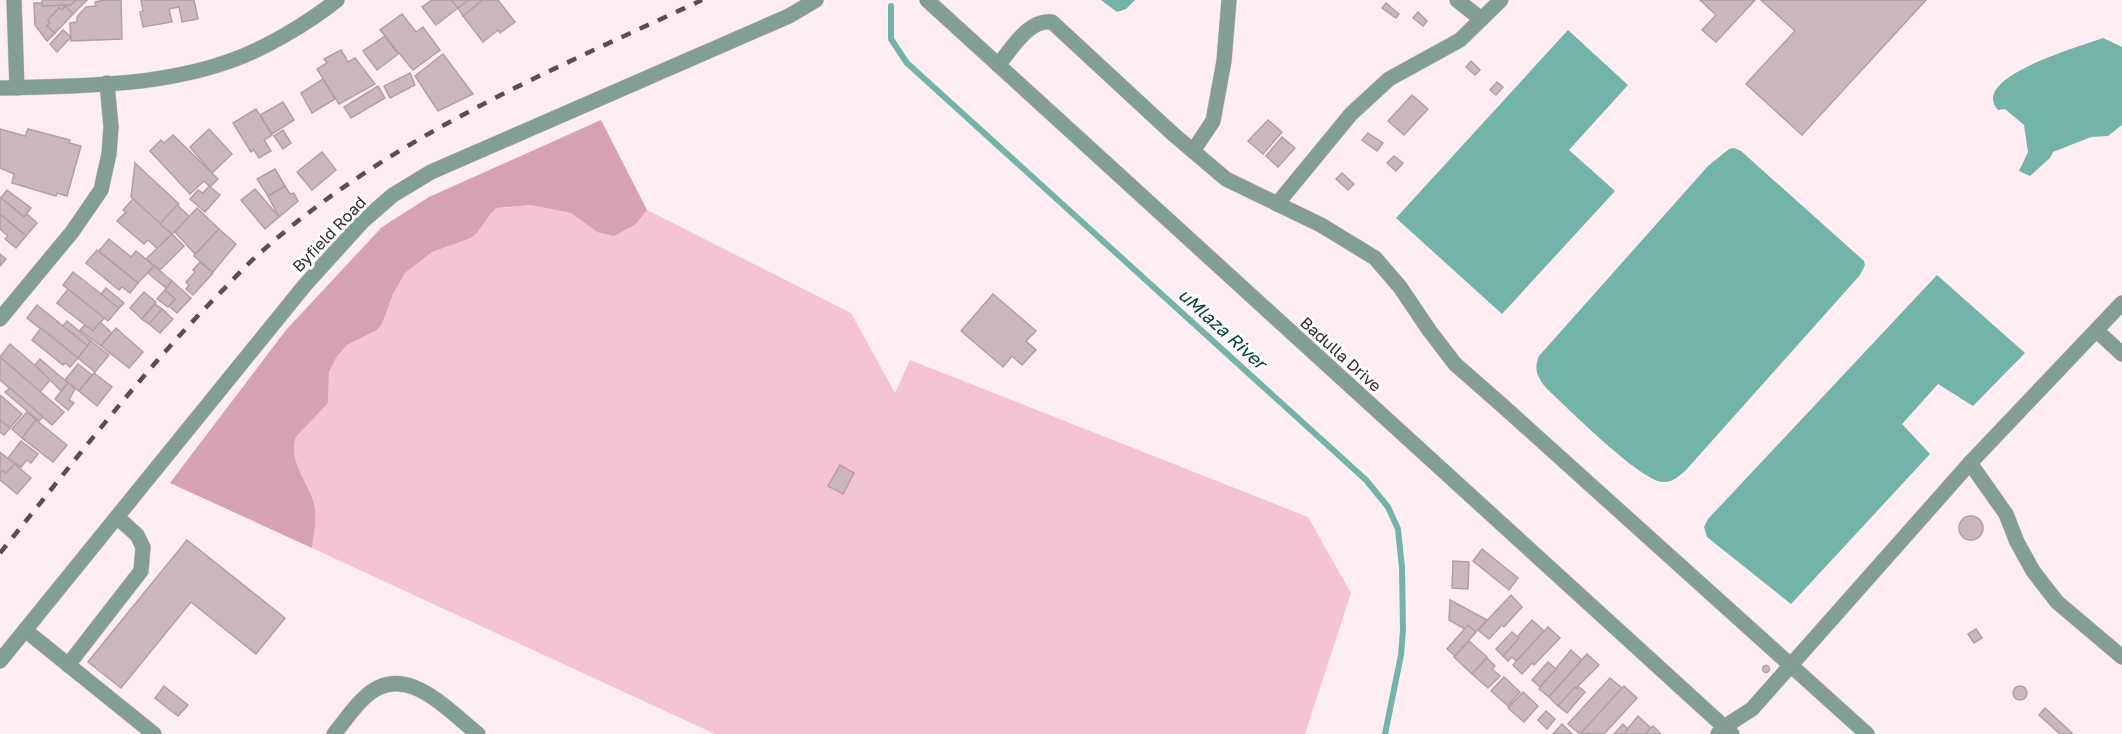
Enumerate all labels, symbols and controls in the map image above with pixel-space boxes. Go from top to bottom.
street label: Byfield Road [288,192,370,276]
water label: uMlaza River [1174,283,1273,375]
street label: Badulla Drive [1296,312,1386,396]

